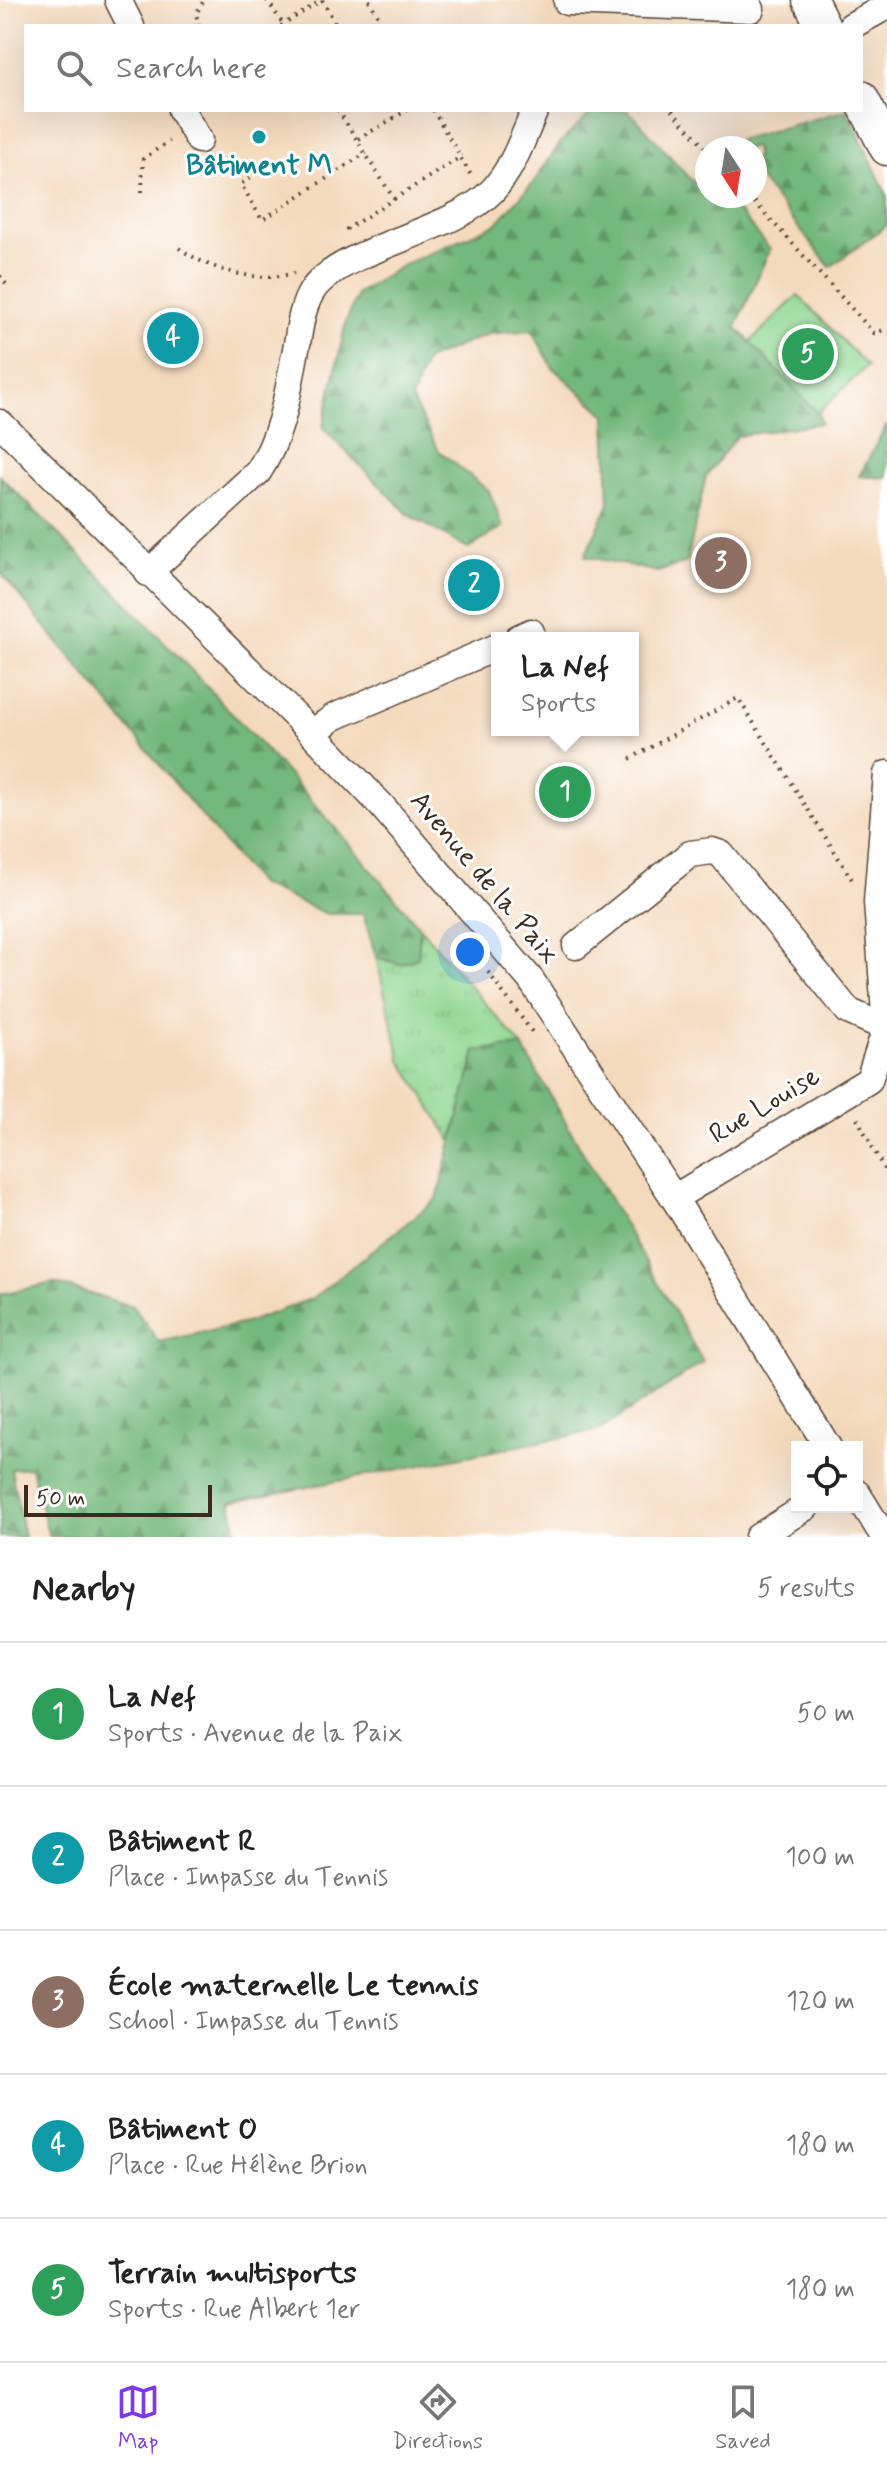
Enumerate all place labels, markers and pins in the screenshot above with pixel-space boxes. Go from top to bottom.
marker: Bâtiment M [250,128,268,146]
place label: Bâtiment M [186,148,332,185]
pin: 4 [147,308,199,368]
pin: 5 [782,324,834,384]
pin: 3 [695,533,747,593]
pin: 2 [448,555,500,615]
pin: 1 [539,762,591,822]

